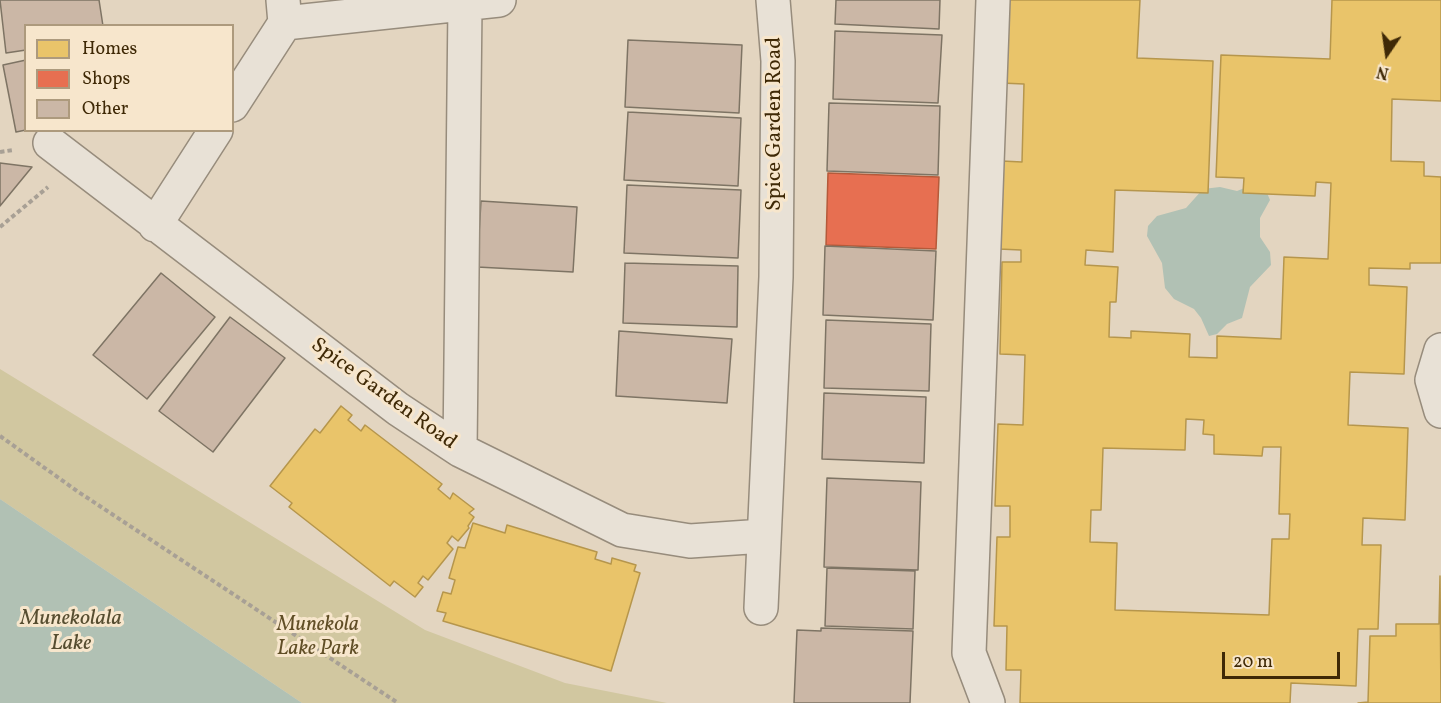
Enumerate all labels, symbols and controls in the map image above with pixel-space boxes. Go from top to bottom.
legend [24,24,234,132]
north arrow [1357,24,1417,84]
text: Homes [82,37,137,62]
street label: Spice Garden Road [763,37,789,211]
text: N [1375,60,1391,84]
text: Shops [82,67,130,92]
text: Other [82,97,128,122]
street label: Spice Garden Road [305,334,461,456]
water label: Munekolala Lake [20,607,122,658]
park label: Munekola Lake Park [277,613,359,663]
scale bar [1225,640,1344,678]
text: 20 m [1233,650,1273,675]

